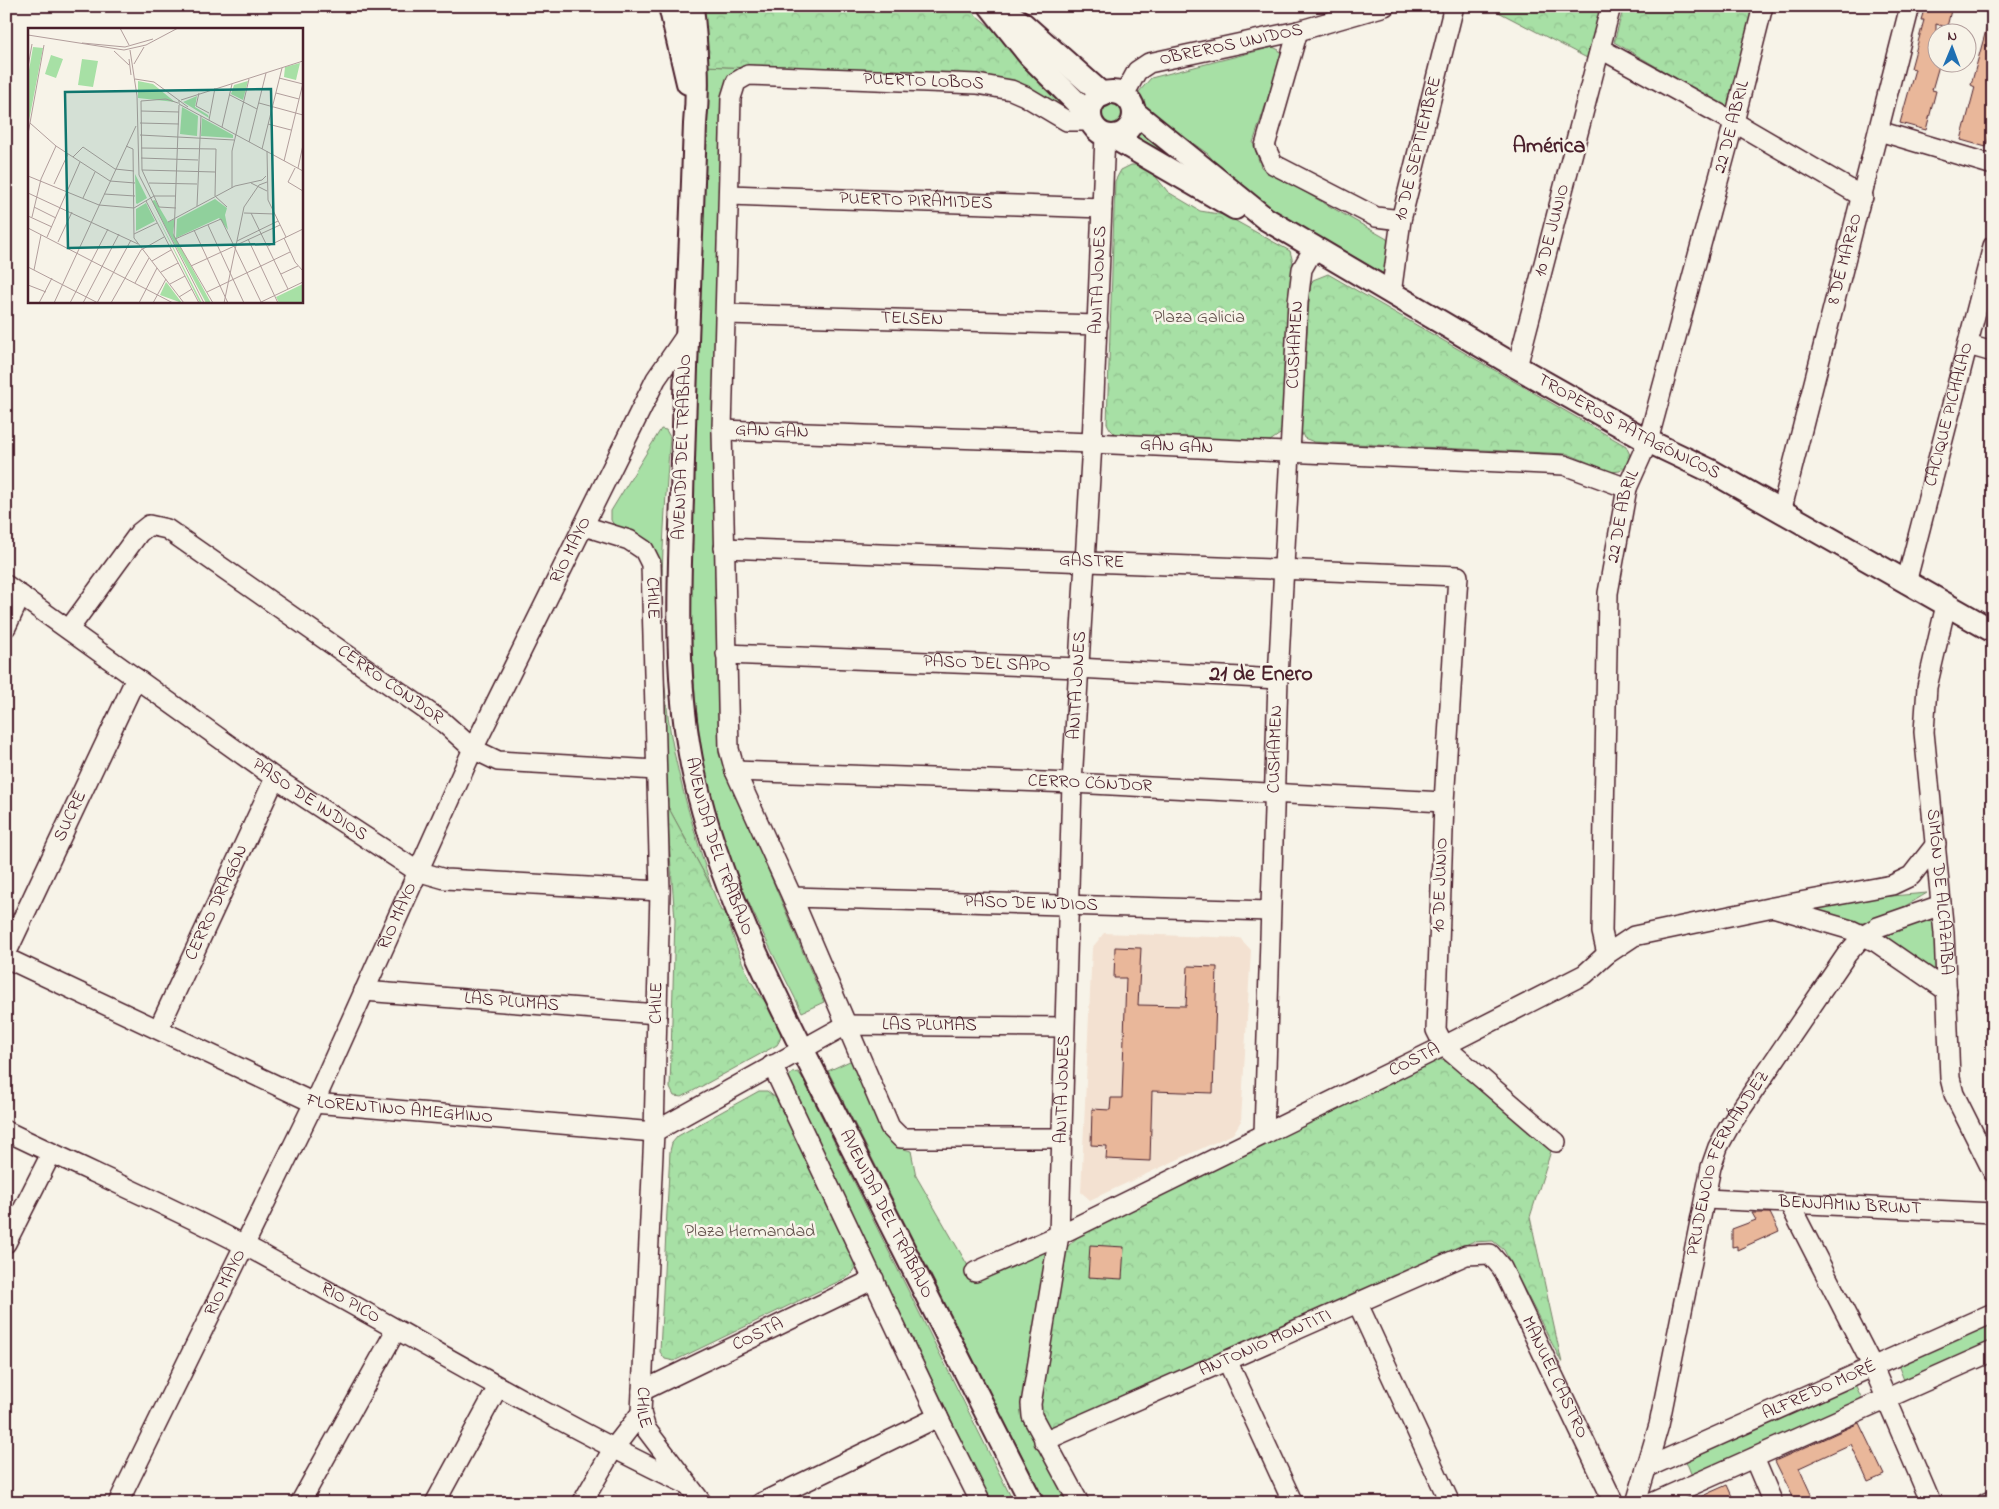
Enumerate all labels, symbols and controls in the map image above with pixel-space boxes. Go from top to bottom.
street label: OBREROS UNIDOS [1157,17,1306,73]
north arrow [1926,22,1976,72]
text: N [1947,26,1957,47]
inset map [28,28,302,302]
street label: PUERTO LOBOS [862,67,986,98]
street label: 10 DE SEPTIEMBRE [1388,74,1449,224]
street label: 22 DE ABRIL [1708,77,1757,176]
district label: América [1513,131,1586,163]
street label: 10 DE JUNIO [1528,181,1577,280]
street label: PUERTO PIRÁMIDES [839,186,993,217]
street label: 8 DE MARZO [1821,211,1870,307]
street label: ANITA JONES [1084,225,1114,335]
street label: CUSHAMEN [1280,300,1311,390]
park label: Plaza Galicia [1153,305,1245,331]
street label: TELSEN [880,306,944,333]
street label: CACIQUE PICHALAO [1918,340,1981,489]
street label: AVENIDA DEL TRABAJO [667,354,699,540]
street label: TROPEROS PATAGÓNICOS [1532,368,1725,487]
street label: GAN GAN [735,417,809,446]
street label: GAN GAN [1139,432,1214,462]
street label: 22 DE ABRIL [1601,465,1647,565]
street label: RÍO MAYO [544,513,599,588]
street label: GASTRE [1059,548,1125,576]
street label: CHILE [638,577,666,620]
street label: ANITA JONES [1062,631,1094,741]
street label: CERRO CÓNDOR [331,639,448,731]
street label: PASO DEL SAPO [923,649,1051,680]
district label: 21 de Enero [1208,659,1313,691]
street label: CUSHAMEN [1261,705,1290,794]
street label: PASO DE INDIOS [246,752,372,848]
street label: AVENIDA DEL TRABAJO [678,755,760,940]
street label: CERRO CÓNDOR [1027,768,1153,800]
street label: SUCRE [48,787,94,846]
street label: SIMÓN DE ALCAZABA [1919,807,1959,976]
street label: 10 DE JUNIO [1426,837,1456,933]
street label: CERRO DRAGÓN [179,841,255,965]
street label: RÍO MAYO [371,879,424,954]
street label: PASO DE INDIOS [963,889,1098,919]
street label: CHILE [644,982,670,1024]
street label: LAS PLUMAS [463,986,560,1019]
street label: LAS PLUMAS [882,1012,977,1039]
street label: ANITA JONES [1049,1035,1078,1144]
street label: COSTA [1385,1037,1445,1084]
street label: PRUDENCIO FERNÁNDEZ [1680,1066,1777,1258]
street label: FLORENTINO AMEGHINO [300,1087,494,1131]
street label: AVENIDA DEL TRABAJO [832,1125,940,1303]
street label: BENJAMIN BRUNT [1777,1190,1922,1222]
park label: Plaza Hermandad [685,1219,815,1245]
street label: RÍO MAYO [198,1245,253,1321]
street label: RÍO PICO [315,1276,385,1331]
street label: ANTONIO MONTITI [1195,1303,1336,1384]
street label: COSTA [728,1311,788,1358]
street label: MANUEL CASTRO [1514,1312,1594,1443]
street label: ALFREDO MORÉ [1758,1354,1881,1427]
street label: CHILE [628,1386,658,1432]

